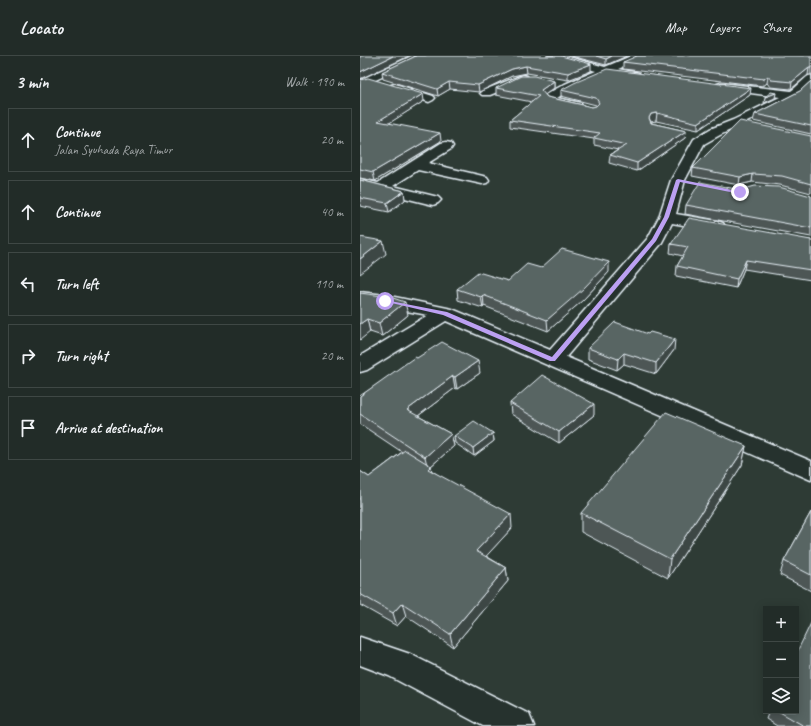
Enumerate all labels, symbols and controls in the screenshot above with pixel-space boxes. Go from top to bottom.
text: Locato [20,16,63,40]
text: Map [665,19,687,36]
text: Layers [709,19,740,36]
text: Share [762,19,791,36]
text: 3 min [16,72,49,93]
text: Walk · 190 m [285,74,344,90]
text: Continue [55,123,100,142]
icon: ahead [17,129,39,151]
text: 20 m [321,132,343,148]
text: Jalan Syuhada Raya Timur [55,142,172,158]
route end [731,183,749,201]
icon: ahead [17,201,39,223]
text: Continue [55,203,100,222]
text: 40 m [321,204,343,220]
icon: left [17,273,39,295]
text: Turn left [55,275,98,294]
text: 110 m [315,276,343,292]
route start [376,292,394,310]
icon: right [17,345,39,367]
text: Turn right [55,347,108,366]
text: 20 m [321,348,343,364]
icon: arrive [17,417,39,439]
text: Arrive at destination [55,419,162,438]
map controls [763,606,799,714]
button: + [763,606,799,642]
button: − [763,642,799,678]
button: layers [763,678,799,714]

